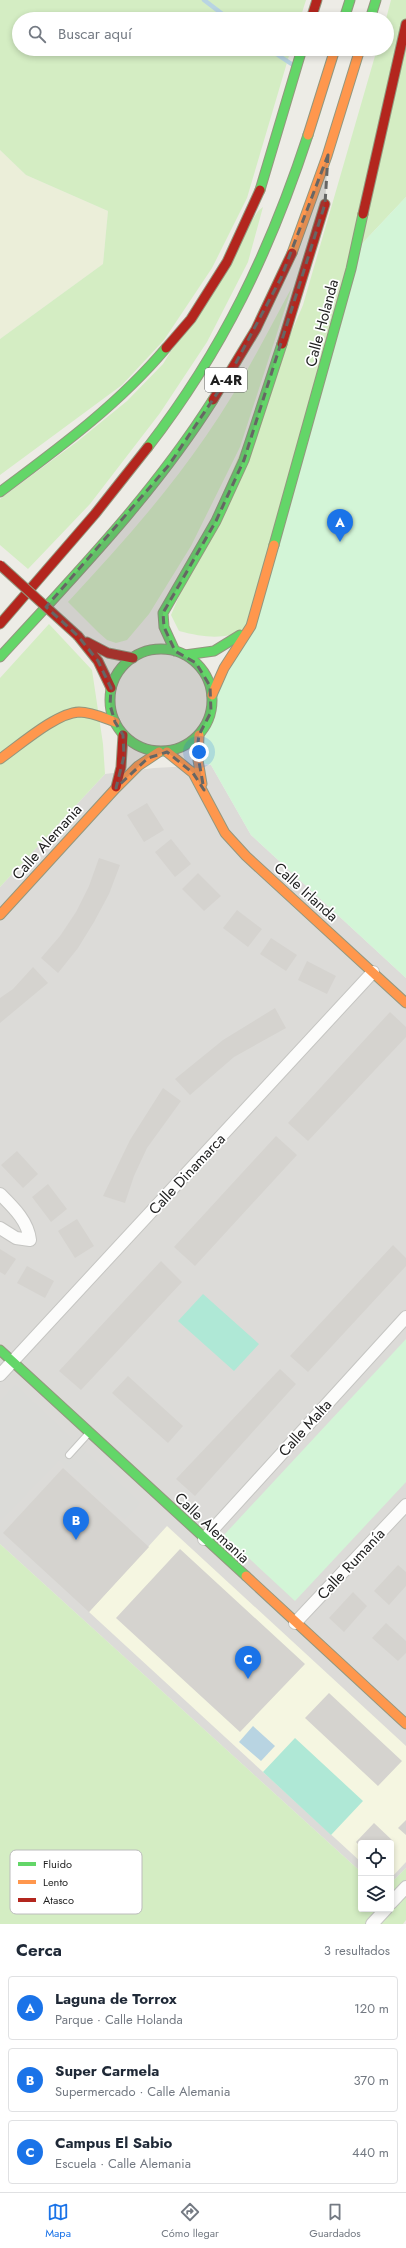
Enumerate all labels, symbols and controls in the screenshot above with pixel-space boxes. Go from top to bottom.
search box [12,12,394,56]
icon: search [26,23,48,45]
text: Buscar aquí [58,23,132,45]
street label: Calle Holanda [300,277,344,369]
road number: A-4R [205,368,247,392]
pin: A [327,509,353,542]
your location [189,742,209,762]
street label: Calle Alemania [7,799,87,885]
street label: Calle Irlanda [269,857,343,927]
street label: Calle Dinamarca [143,1128,231,1220]
street label: Calle Malta [273,1395,337,1461]
street label: Calle Alemania [170,1487,254,1569]
pin: B [63,1507,89,1540]
street label: Calle Rumanía [312,1523,390,1605]
pin: C [235,1646,261,1679]
map controls [358,1840,394,1912]
button: locate [358,1840,394,1876]
legend [10,1850,142,1914]
text: Fluido [43,1856,72,1872]
text: Lento [43,1874,68,1890]
button: layers [358,1876,394,1912]
text: Atasco [43,1892,74,1908]
text: Cerca [16,1938,62,1962]
text: 3 resultados [324,1941,390,1960]
text: Laguna de Torrox [55,1988,177,2010]
text: A [25,1999,35,2018]
text: 120 m [354,1999,389,2018]
text: Parque · Calle Holanda [55,2010,183,2029]
text: Super Carmela [55,2060,159,2082]
text: B [26,2071,34,2090]
text: 370 m [353,2071,389,2090]
text: Supermercado · Calle Alemania [55,2082,230,2101]
text: Campus El Sabio [55,2132,172,2154]
text: C [25,2143,35,2162]
text: 440 m [352,2143,389,2162]
text: Escuela · Calle Alemania [55,2154,191,2173]
tab: Mapa [45,2201,71,2241]
tab: Cómo llegar [161,2201,219,2241]
tab: Guardados [309,2201,361,2241]

